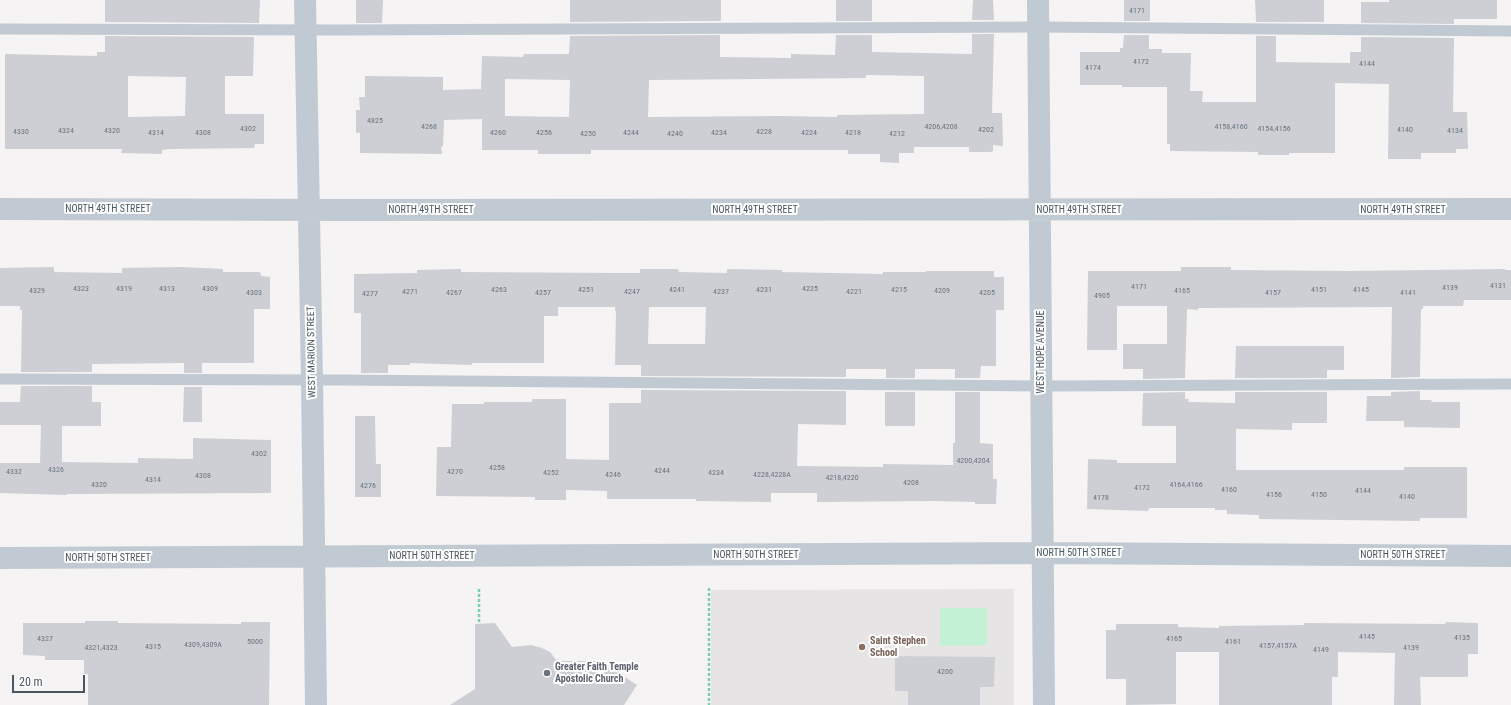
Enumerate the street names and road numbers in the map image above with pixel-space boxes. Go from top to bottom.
street label: NORTH 49TH STREET [65,203,151,215]
street label: NORTH 49TH STREET [388,204,474,216]
street label: NORTH 49TH STREET [712,204,798,216]
street label: NORTH 49TH STREET [1036,204,1122,216]
street label: NORTH 49TH STREET [1360,204,1446,216]
street label: WEST MARION STREET [305,306,319,398]
street label: WEST HOPE AVENUE [1035,311,1047,393]
street label: NORTH 50TH STREET [1036,547,1122,559]
street label: NORTH 50TH STREET [713,549,799,561]
street label: NORTH 50TH STREET [1360,549,1446,561]
street label: NORTH 50TH STREET [389,550,475,562]
street label: NORTH 50TH STREET [65,552,151,564]

